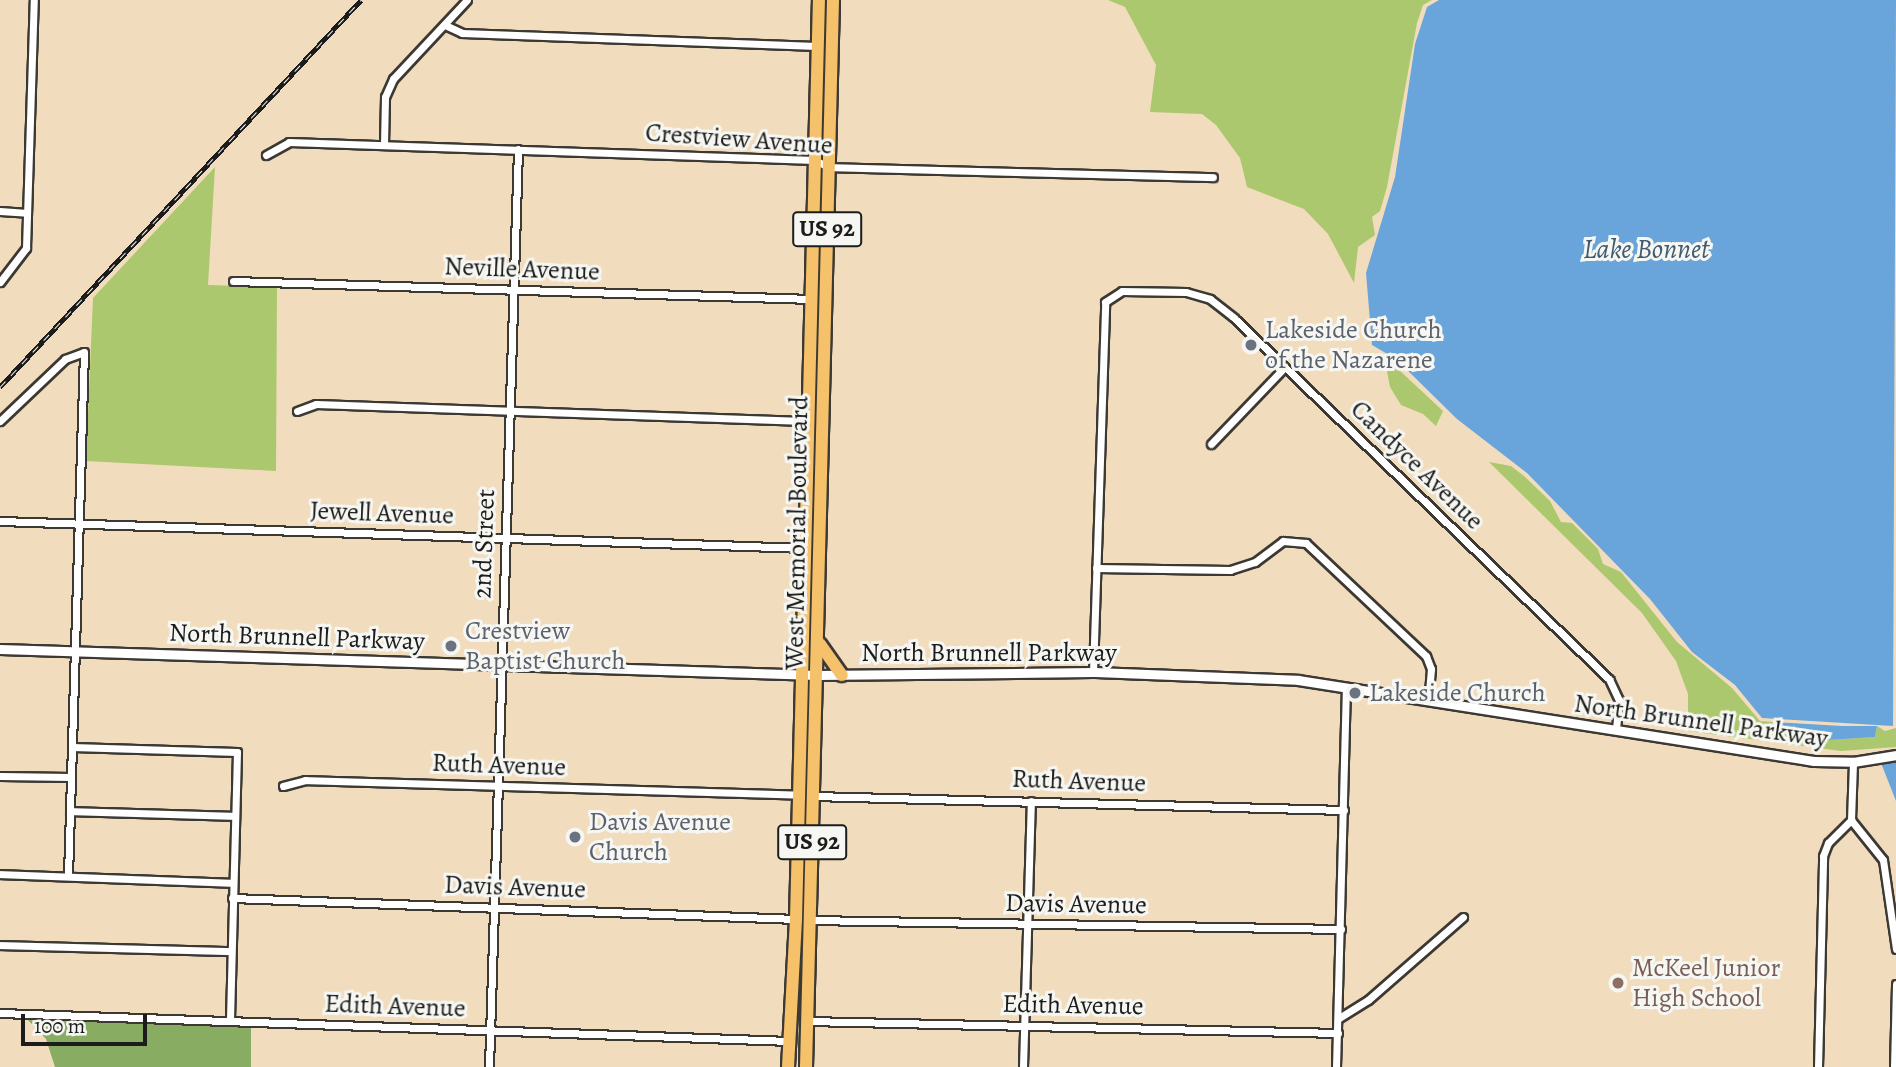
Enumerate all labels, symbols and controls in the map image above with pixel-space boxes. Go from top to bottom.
street label: Crestview Avenue [644,117,834,161]
road number: US 92 [792,209,862,250]
water label: Lake Bonnet [1583,232,1709,266]
street label: Neville Avenue [444,251,600,287]
place label: Lakeside Church of the Nazarene [1265,314,1442,376]
marker: Lakeside Church of the Nazarene [1243,337,1259,353]
street label: Candyce Avenue [1344,394,1490,536]
street label: West Memorial Boulevard [779,396,815,670]
street label: 2nd Street [466,489,502,599]
street label: Jewell Avenue [310,495,454,531]
place label: Crestview Baptist Church [465,615,625,676]
street label: North Brunnell Parkway [169,617,425,657]
street label: North Brunnell Parkway [861,637,1117,669]
marker: Crestview Baptist Church [443,638,459,654]
place label: Lakeside Church [1369,677,1546,709]
marker: Lakeside Church [1347,685,1363,701]
street label: North Brunnell Parkway [1572,688,1830,754]
street label: Ruth Avenue [431,747,567,783]
street label: Ruth Avenue [1011,763,1147,799]
place label: Davis Avenue Church [589,806,731,868]
road number: US 92 [777,822,847,862]
marker: Davis Avenue Church [567,829,583,845]
street label: Davis Avenue [444,869,586,905]
street label: Davis Avenue [1005,887,1147,921]
place label: McKeel Junior High School [1632,952,1780,1014]
marker: McKeel Junior High School [1610,975,1626,991]
street label: Edith Avenue [324,988,466,1024]
street label: Edith Avenue [1002,988,1144,1022]
scale bar [24,1000,150,1044]
text: 100 m [34,1012,85,1040]

